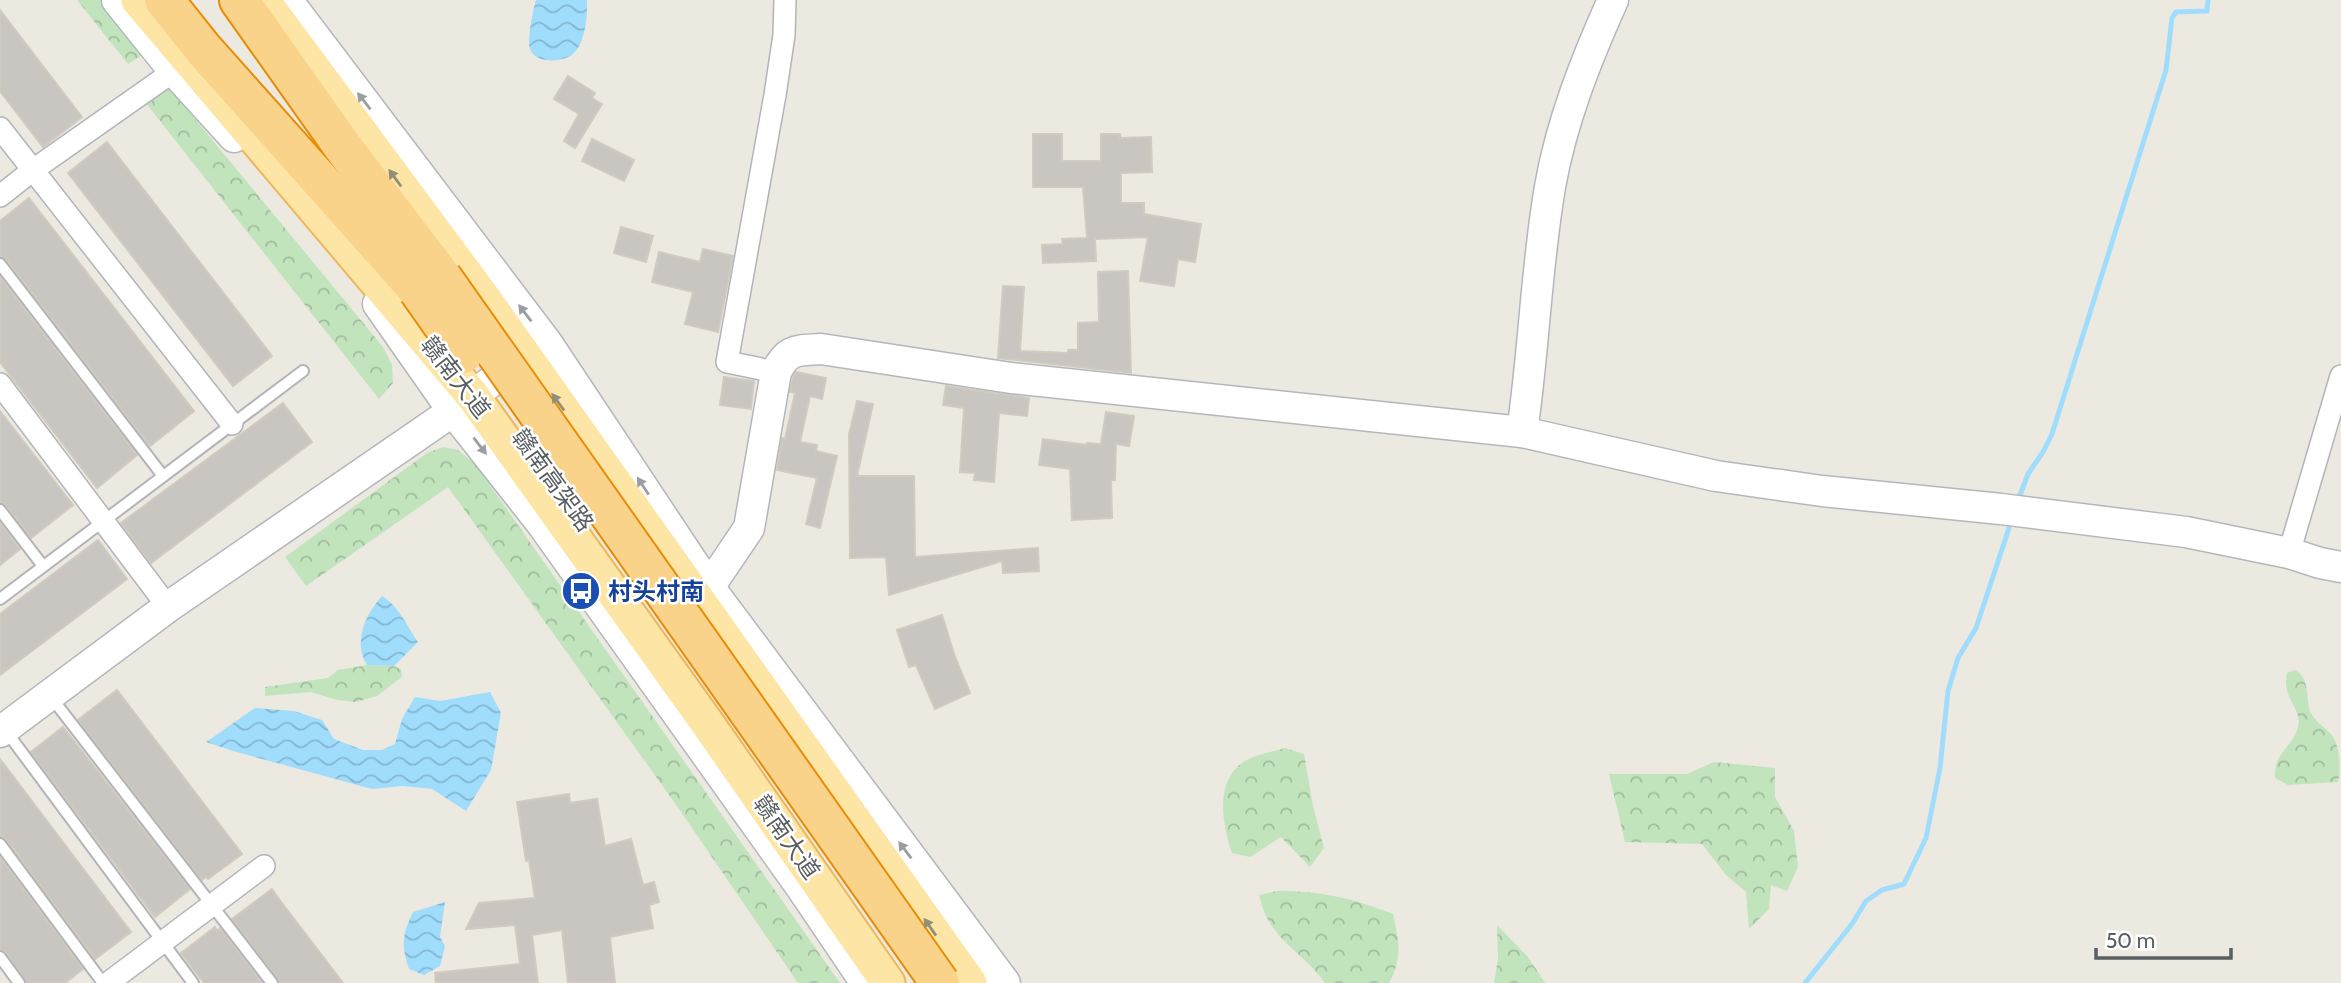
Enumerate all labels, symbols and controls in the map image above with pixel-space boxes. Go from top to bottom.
one-way arrow [357,93,372,111]
one-way arrow [388,169,402,188]
one-way arrow [518,304,532,322]
street label: 赣南大道 [415,330,497,424]
one-way arrow [551,393,565,411]
street label: 赣南高架路 [506,423,600,537]
one-way arrow [473,437,487,455]
one-way arrow [637,477,650,496]
bus stop icon: 村头村南 [560,570,602,612]
place label: 村头村南 [608,577,704,606]
street label: 赣南大道 [748,789,826,885]
one-way arrow [899,841,913,859]
scale bar [2096,916,2231,960]
one-way arrow [923,918,937,936]
text: 50 m [2106,928,2155,953]

